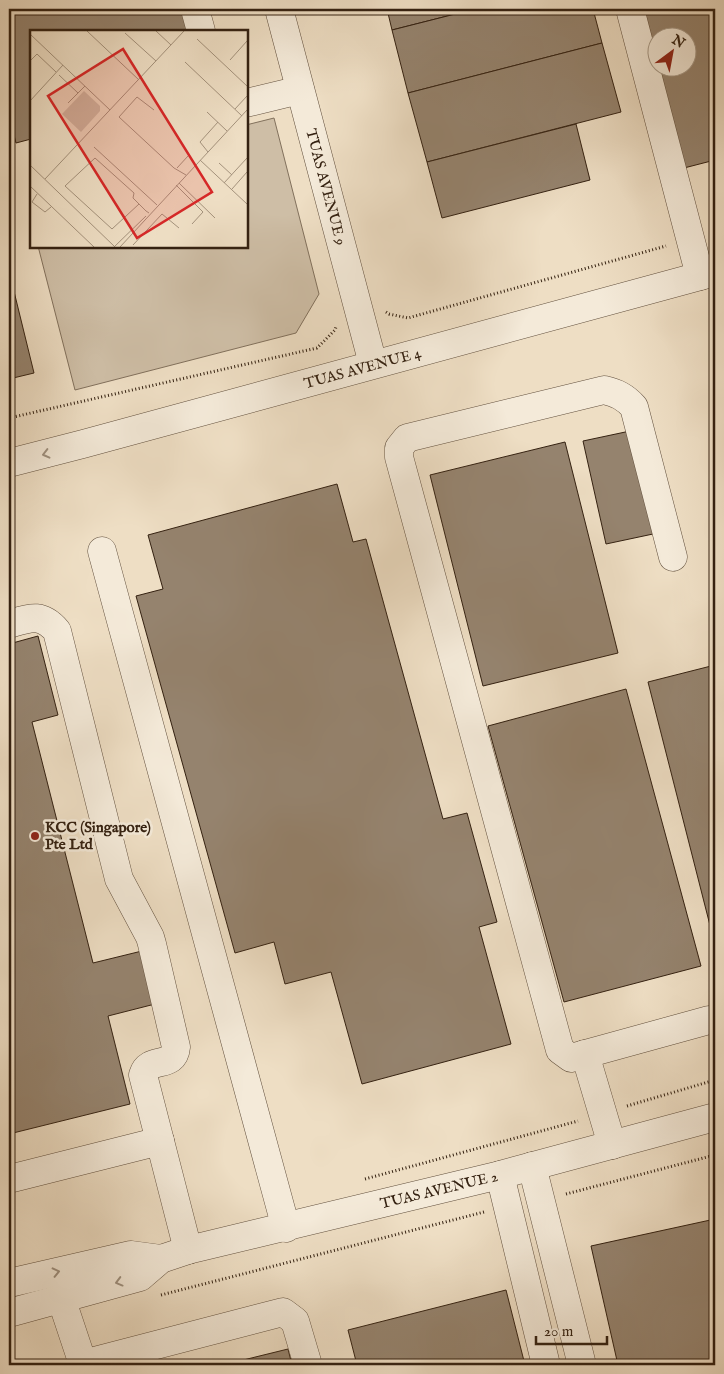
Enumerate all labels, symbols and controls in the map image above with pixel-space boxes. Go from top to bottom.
north arrow [646,28,696,78]
inset map [30,30,248,248]
text: N [668,30,688,53]
street label: TUAS AVENUE 9 [301,127,350,247]
street label: TUAS AVENUE 4 [302,343,424,393]
one-way arrow [43,448,51,458]
place label: KCC (Singapore) Pte Ltd [45,818,151,854]
marker: KCC (Singapore) Pte Ltd [29,830,41,842]
street label: TUAS AVENUE 2 [378,1167,500,1213]
one-way arrow [52,1267,61,1278]
one-way arrow [115,1277,124,1287]
scale bar [536,1314,608,1346]
text: 20 m [544,1322,574,1341]

